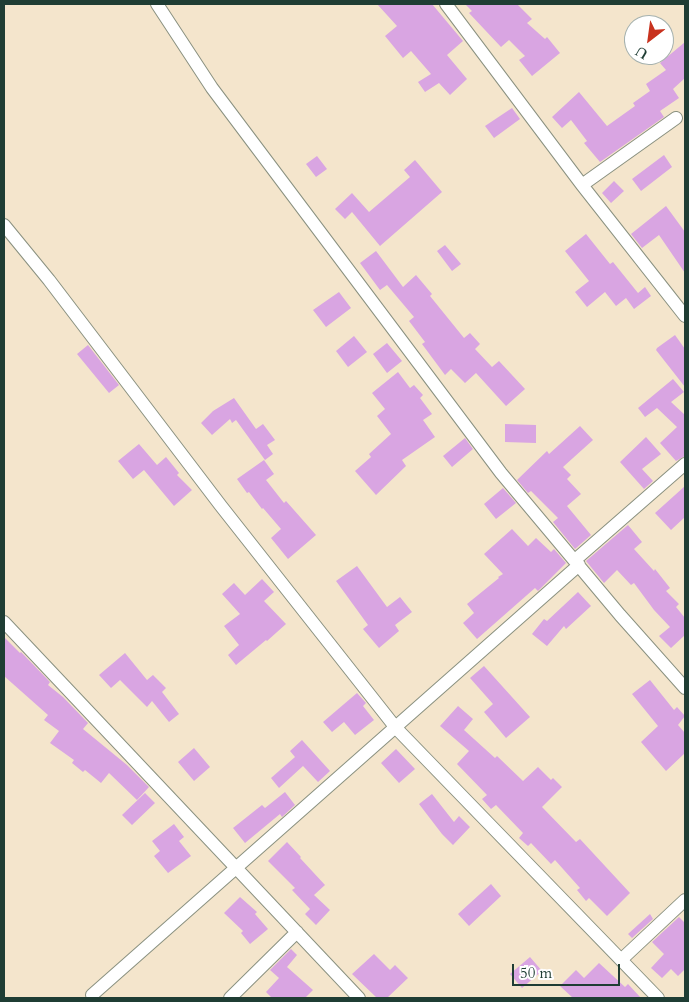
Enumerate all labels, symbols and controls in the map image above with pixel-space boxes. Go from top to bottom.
north arrow [624,15,674,65]
text: U [632,41,651,64]
scale bar [514,954,622,986]
text: 50 m [520,963,552,983]

